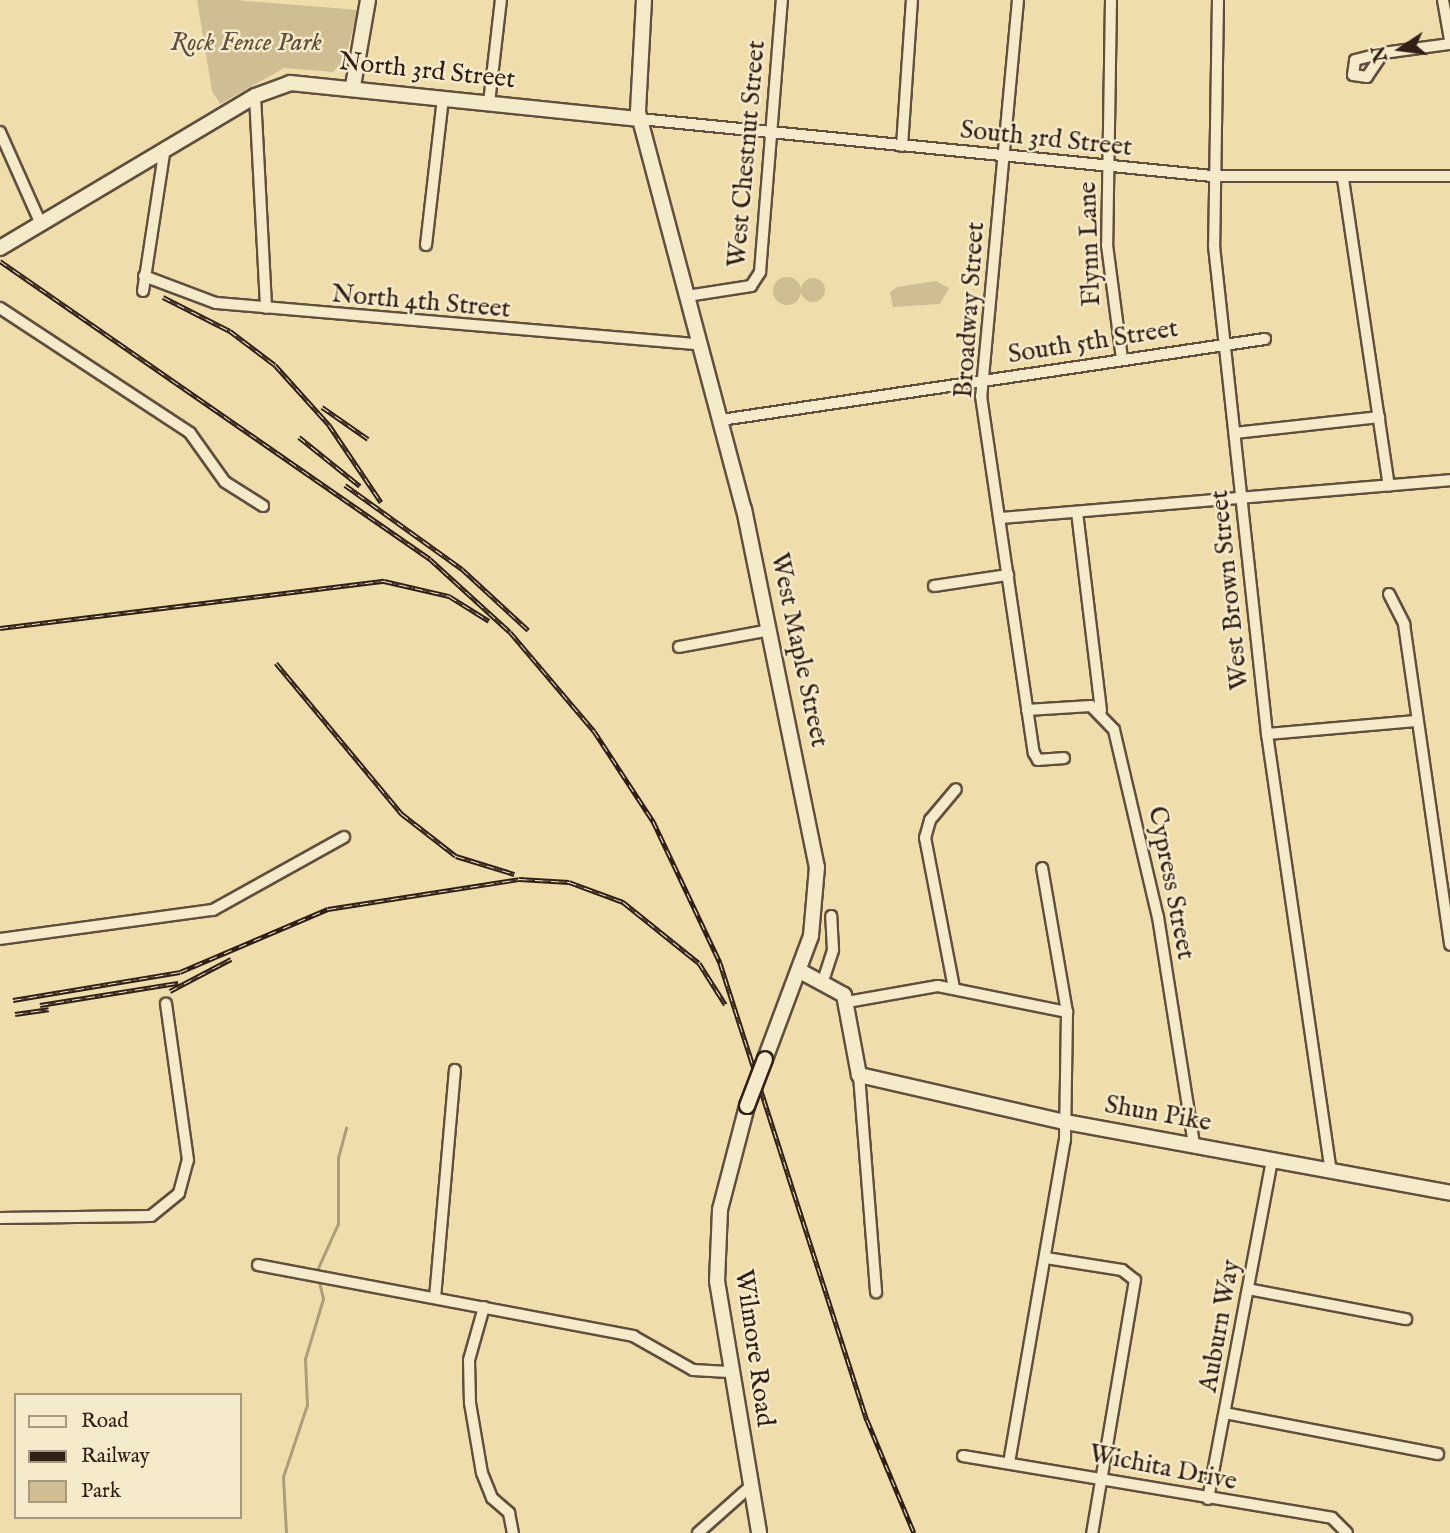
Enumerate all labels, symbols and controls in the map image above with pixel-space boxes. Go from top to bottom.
north arrow [1366,14,1436,84]
park label: Rock Fence Park [170,27,322,59]
street label: West Chestnut Street [722,39,772,269]
text: N [1367,43,1394,64]
street label: North 3rd Street [337,46,517,96]
street label: South 3rd Street [959,114,1133,164]
street label: Flynn Lane [1072,181,1108,307]
street label: Broadway Street [948,221,992,399]
street label: North 4th Street [330,279,512,325]
street label: South 5th Street [1006,313,1180,371]
street label: West Brown Street [1204,488,1256,692]
street label: West Maple Street [763,550,835,750]
street label: Cypress Street [1141,804,1201,962]
street label: Shun Pike [1102,1089,1214,1139]
street label: Auburn Way [1193,1257,1247,1395]
street label: Wilmore Road [728,1267,780,1429]
legend [14,1393,242,1519]
text: Road [81,1408,128,1435]
street label: Wichita Drive [1086,1438,1240,1498]
text: Railway [81,1443,150,1470]
text: Park [81,1478,121,1505]

